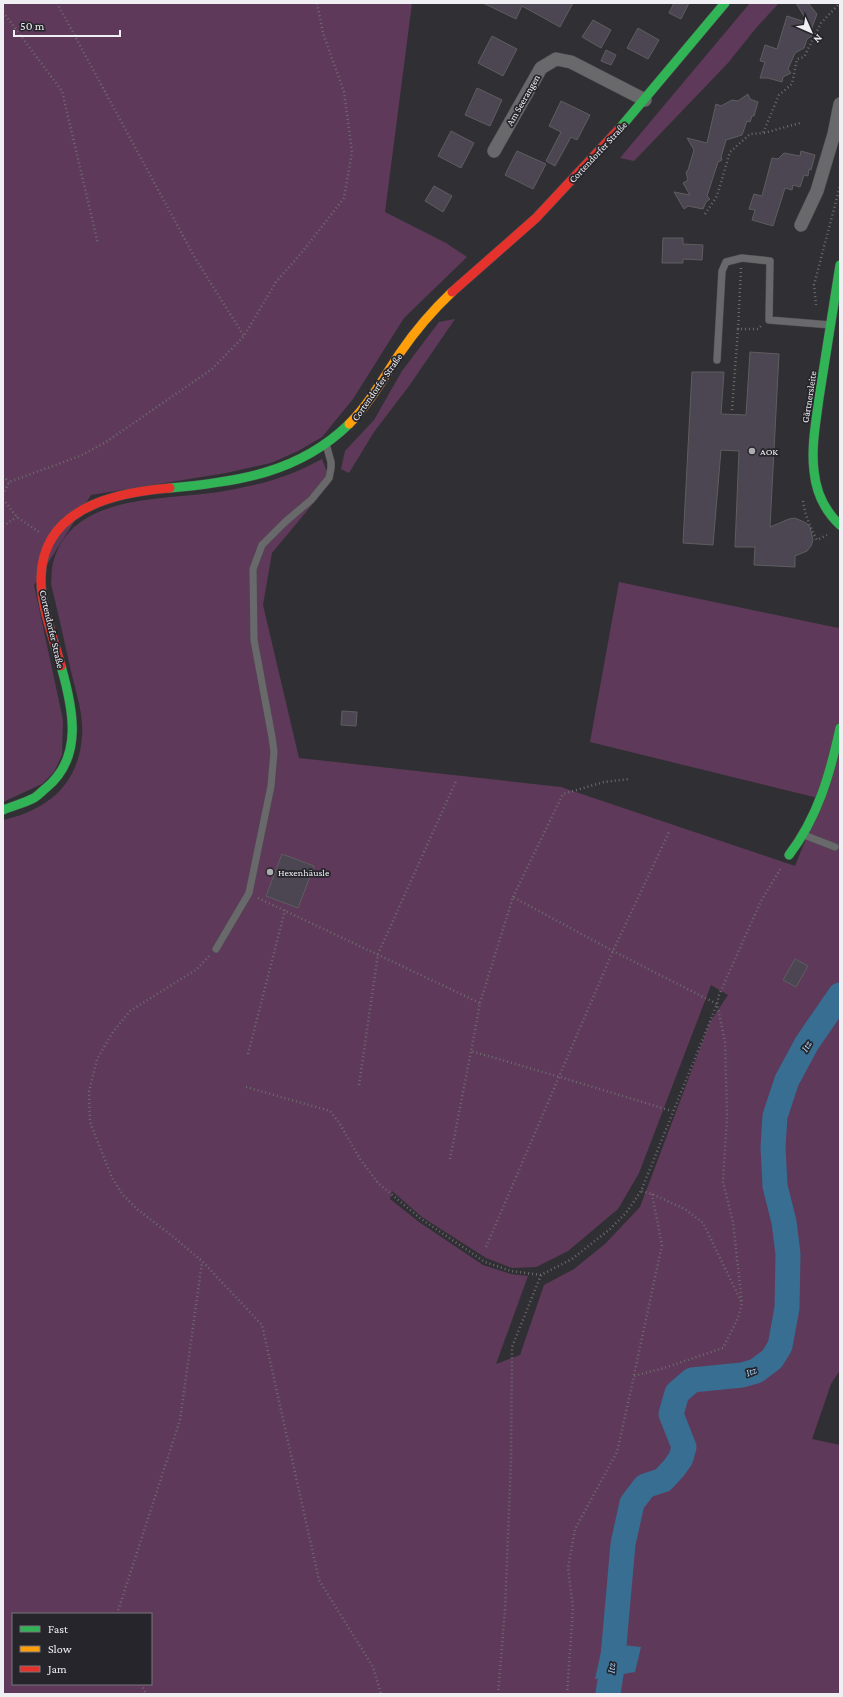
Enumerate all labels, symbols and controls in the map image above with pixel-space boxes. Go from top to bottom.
scale bar [14,12,120,38]
north arrow [791,12,831,52]
text: 50 m [20,19,45,33]
text: N [811,32,825,46]
street label: Am Seerangen [504,72,542,127]
street label: Cortendorfer Straße [567,119,630,185]
street label: Cortendorfer Straße [350,351,405,423]
street label: Gärtnersleite [799,370,819,424]
marker: AOK [747,446,757,456]
place label: AOK [760,446,778,457]
street label: Cortendorfer Straße [38,589,66,670]
marker: Hexenhäusle [265,867,275,877]
place label: Hexenhäusle [278,867,330,878]
water label: Itz [798,1038,814,1054]
water label: Itz [744,1363,759,1379]
legend [12,1613,152,1685]
text: Fast [48,1622,69,1636]
text: Slow [48,1642,72,1656]
water label: Itz [605,1661,618,1674]
text: Jam [47,1662,67,1676]

